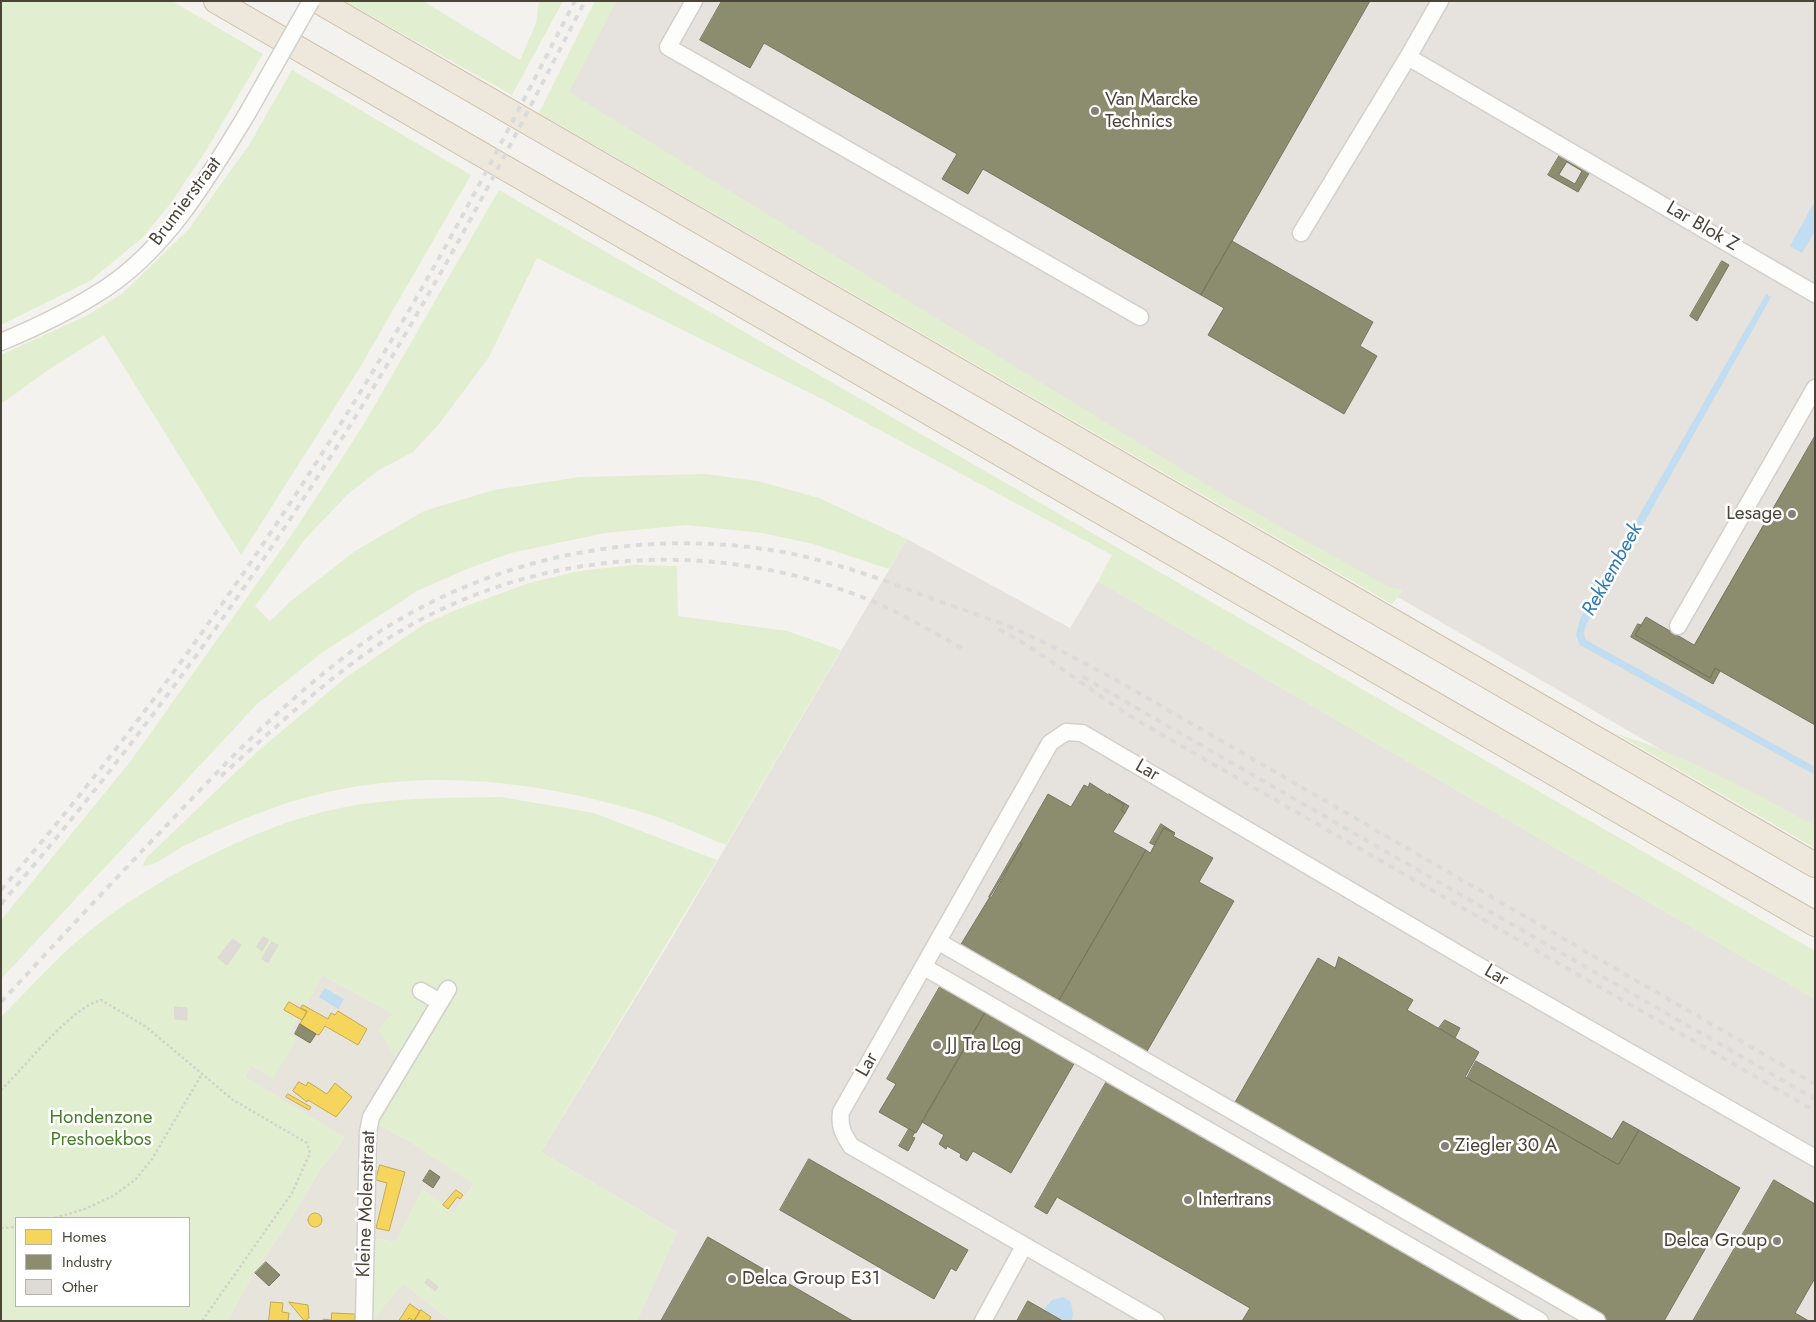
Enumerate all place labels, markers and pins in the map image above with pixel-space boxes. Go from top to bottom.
place label: Van Marcke Technics [1105,89,1198,133]
marker: Van Marcke Technics [1089,105,1101,117]
place label: Lesage [1726,503,1782,525]
marker: Lesage [1786,508,1798,520]
place label: JJ Tra Log [947,1034,1021,1056]
marker: JJ Tra Log [931,1039,943,1051]
place label: Ziegler 30 A [1455,1135,1557,1157]
marker: Ziegler 30 A [1439,1140,1451,1152]
place label: Intertrans [1198,1189,1271,1211]
marker: Intertrans [1182,1194,1194,1206]
place label: Delca Group [1664,1230,1767,1252]
marker: Delca Group [1771,1235,1783,1247]
place label: Delca Group E31 [742,1268,880,1290]
marker: Delca Group E31 [726,1273,738,1285]

